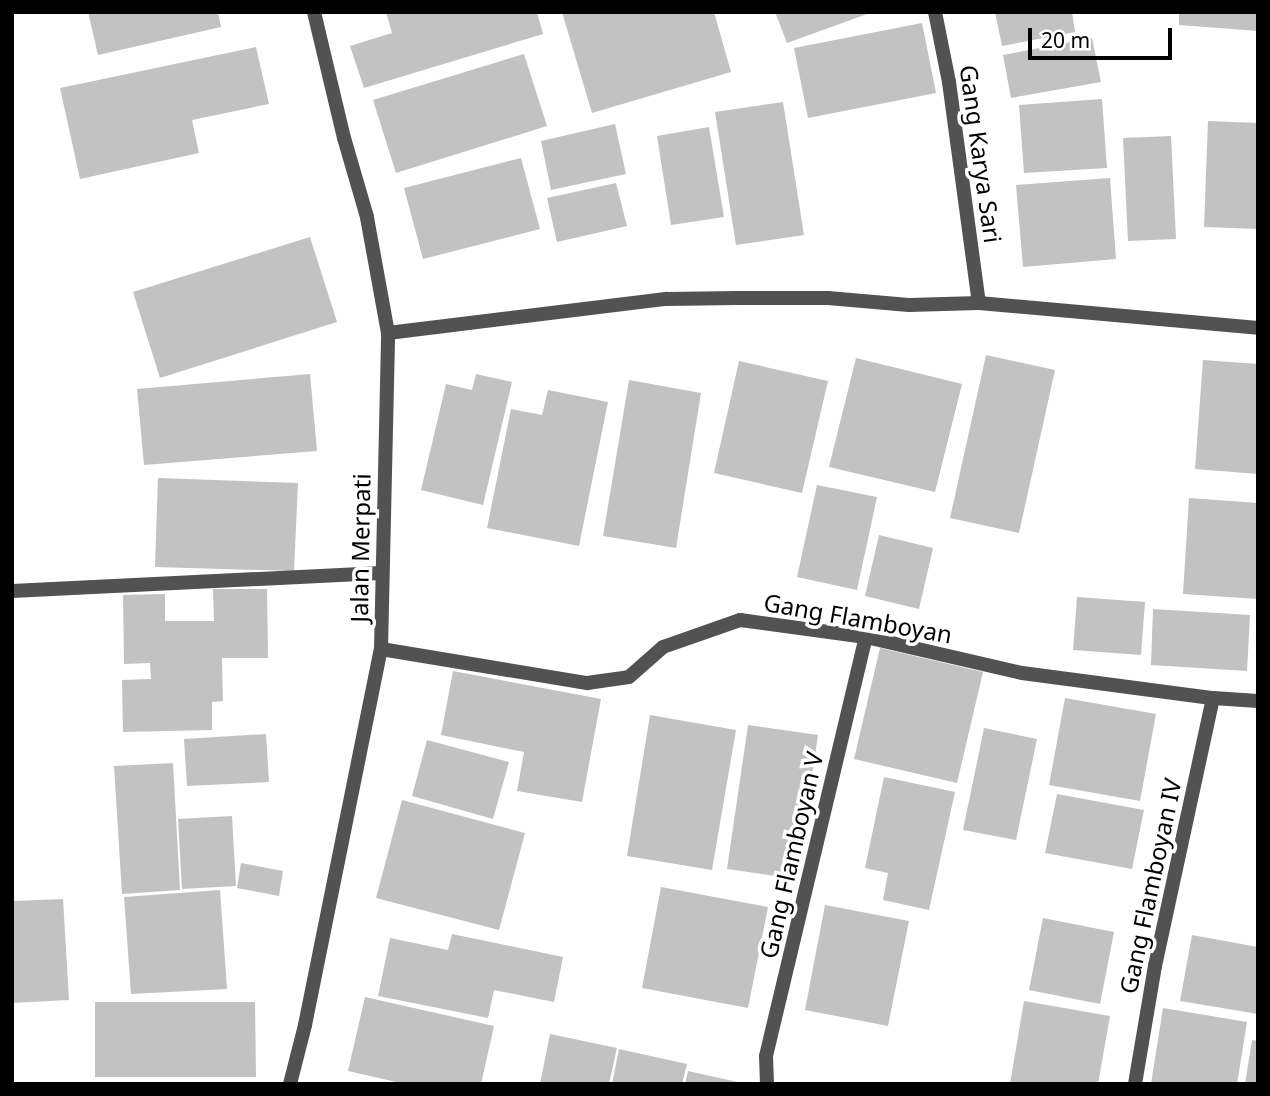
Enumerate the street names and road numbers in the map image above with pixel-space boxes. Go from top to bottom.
street label: Gang Karya Sari [954,63,1008,245]
street label: Jalan Merpati [344,473,376,623]
street label: Gang Flamboyan [762,587,954,649]
street label: Gang Flamboyan V [753,749,829,961]
street label: Gang Flamboyan IV [1113,776,1187,996]

